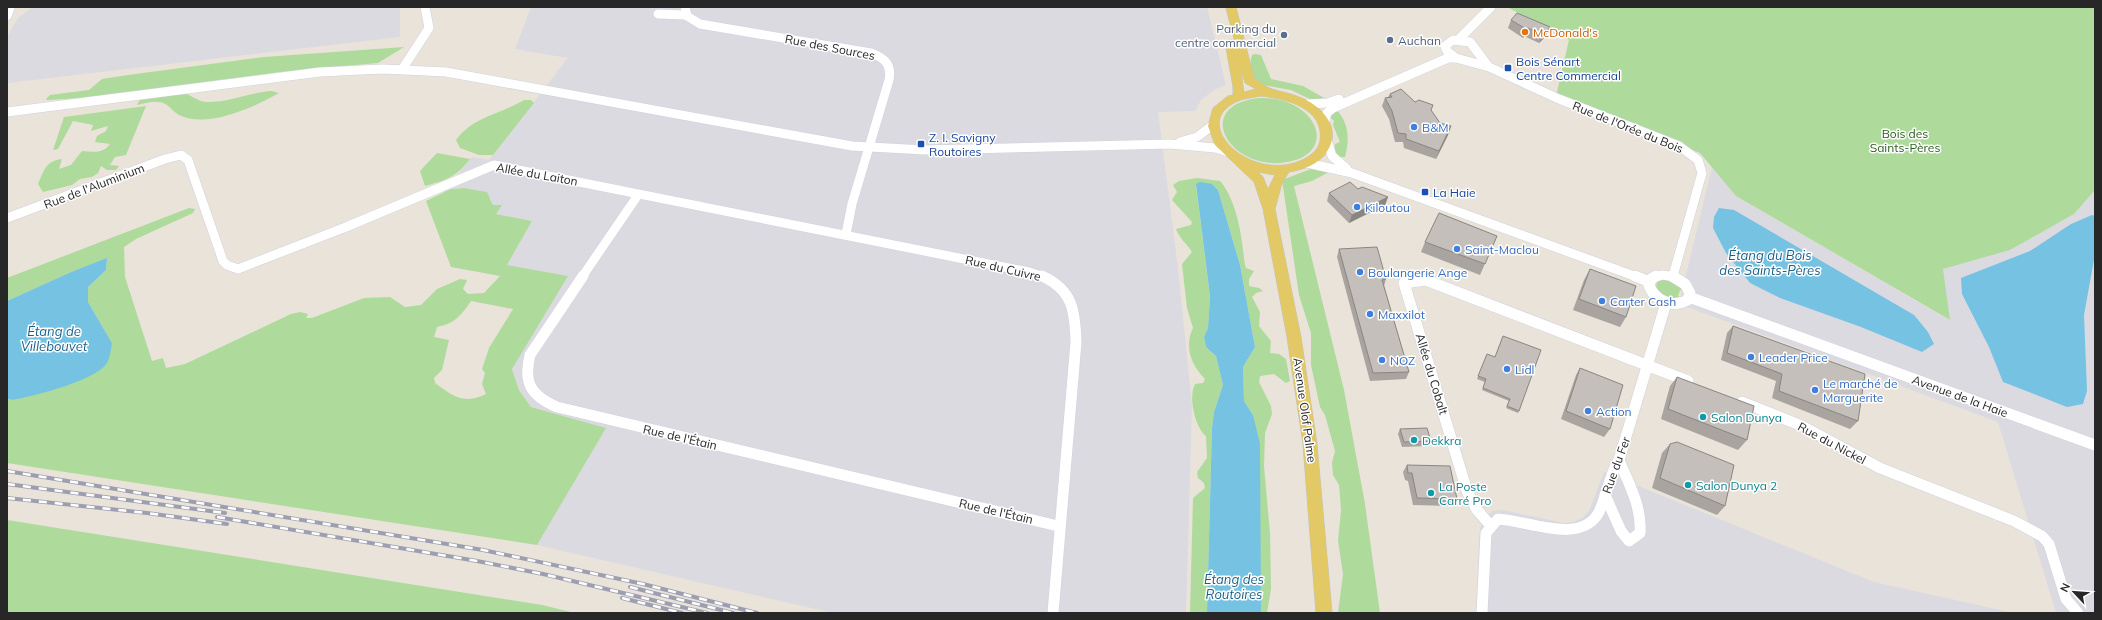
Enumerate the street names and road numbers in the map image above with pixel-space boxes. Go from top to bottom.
street label: Rue des Sources [784,31,876,63]
street label: Rue de l'Orée du Bois [1570,98,1686,156]
street label: Allée du Laiton [495,159,579,189]
street label: Rue de l'Aluminium [42,160,146,212]
street label: Rue du Cuivre [964,252,1042,284]
street label: Allée du Cobalt [1413,332,1451,416]
street label: Avenue Olof Palme [1290,357,1320,463]
street label: Avenue de la Haie [1910,372,2010,420]
street label: Rue du Nickel [1795,419,1869,467]
street label: Rue de l'Étain [642,421,718,453]
street label: Rue du Fer [1599,434,1633,496]
street label: Rue de l'Étain [958,495,1034,527]

